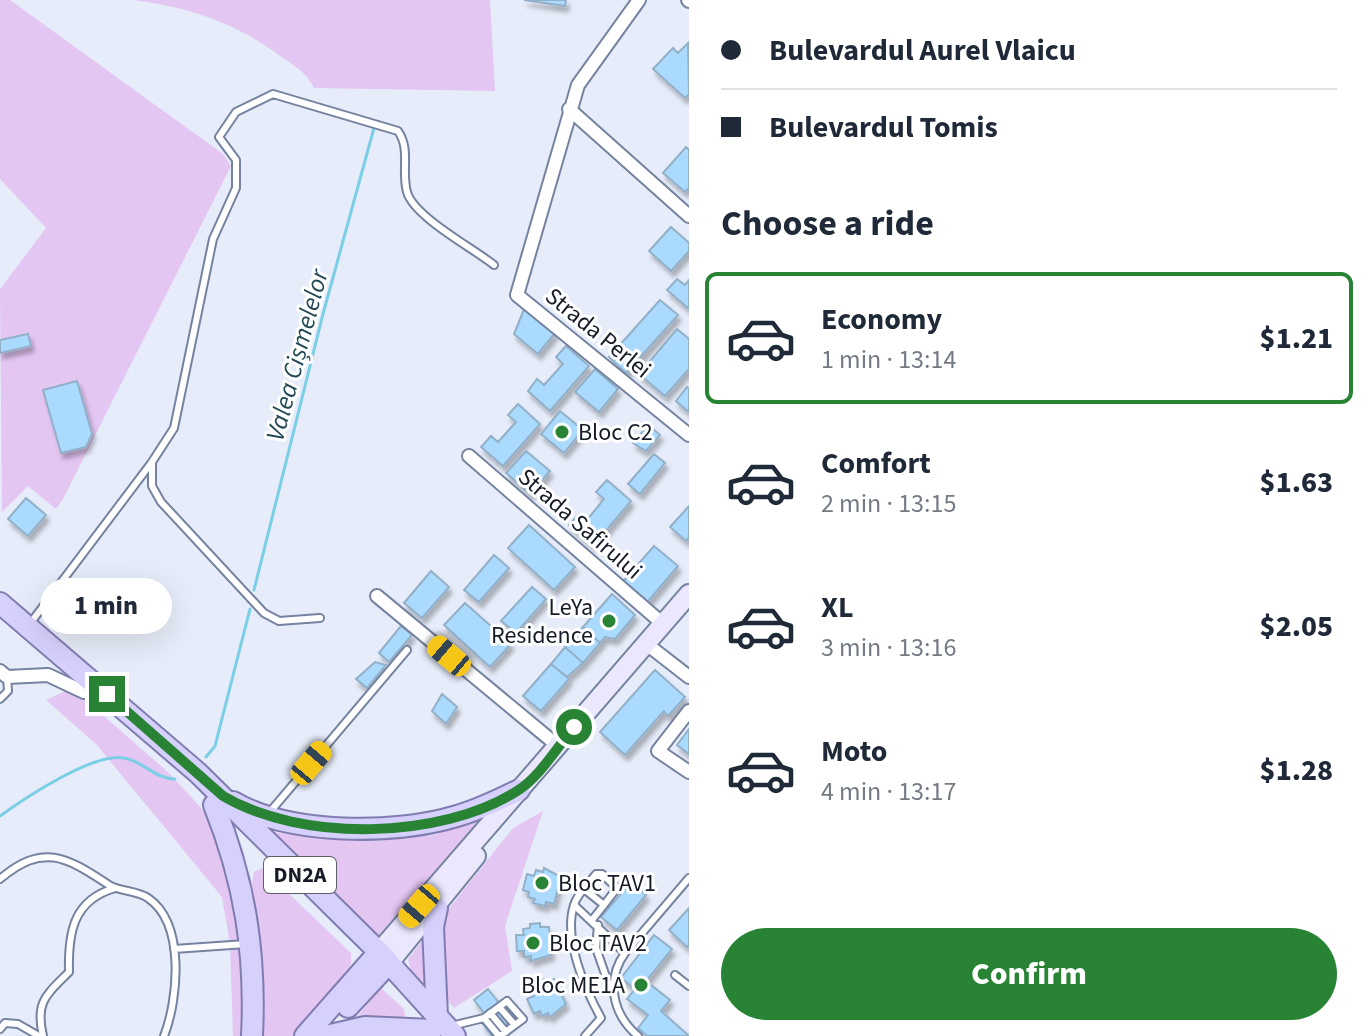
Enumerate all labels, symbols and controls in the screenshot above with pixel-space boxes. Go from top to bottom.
text: Bulevardul Aurel Vlaicu [769,29,1076,72]
text: Bulevardul Tomis [769,106,998,149]
text: Choose a ride [721,198,934,249]
water label: Valea Cișmelelor [256,264,338,445]
street label: Strada Perlei [537,279,659,387]
text: Economy [821,298,942,341]
icon: car [725,302,797,374]
text: $1.21 [1260,317,1333,360]
text: 1 min · 13:14 [821,341,956,378]
place label: Bloc C2 [578,415,653,450]
marker: Bloc C2 [553,423,571,441]
text: Comfort [821,442,931,485]
icon: car [725,446,797,518]
street label: Strada Safirului [510,460,650,588]
text: $1.63 [1260,461,1333,504]
text: 2 min · 13:15 [821,485,956,522]
callout: 1 min [41,578,173,634]
text: XL [821,586,854,629]
text: 1 min [74,587,138,624]
place label: LeYa Residence [491,590,593,653]
icon: car [725,590,797,662]
text: $2.05 [1260,605,1333,648]
marker: LeYa Residence [600,612,618,630]
text: 3 min · 13:16 [821,629,956,666]
car [423,631,475,681]
route end [89,676,125,712]
route start [556,709,592,745]
text: Moto [821,730,887,773]
icon: car [725,734,797,806]
car [286,737,336,789]
text: $1.28 [1260,749,1333,792]
text: 4 min · 13:17 [821,773,956,810]
road number: DN2A [264,857,336,893]
place label: Bloc TAV1 [558,866,656,901]
marker: Bloc TAV1 [533,874,551,892]
car [394,880,444,932]
place label: Bloc TAV2 [549,926,647,961]
button: Confirm [721,928,1337,1020]
marker: Bloc TAV2 [524,934,542,952]
place label: Bloc ME1A [521,968,625,1003]
marker: Bloc ME1A [632,976,650,994]

